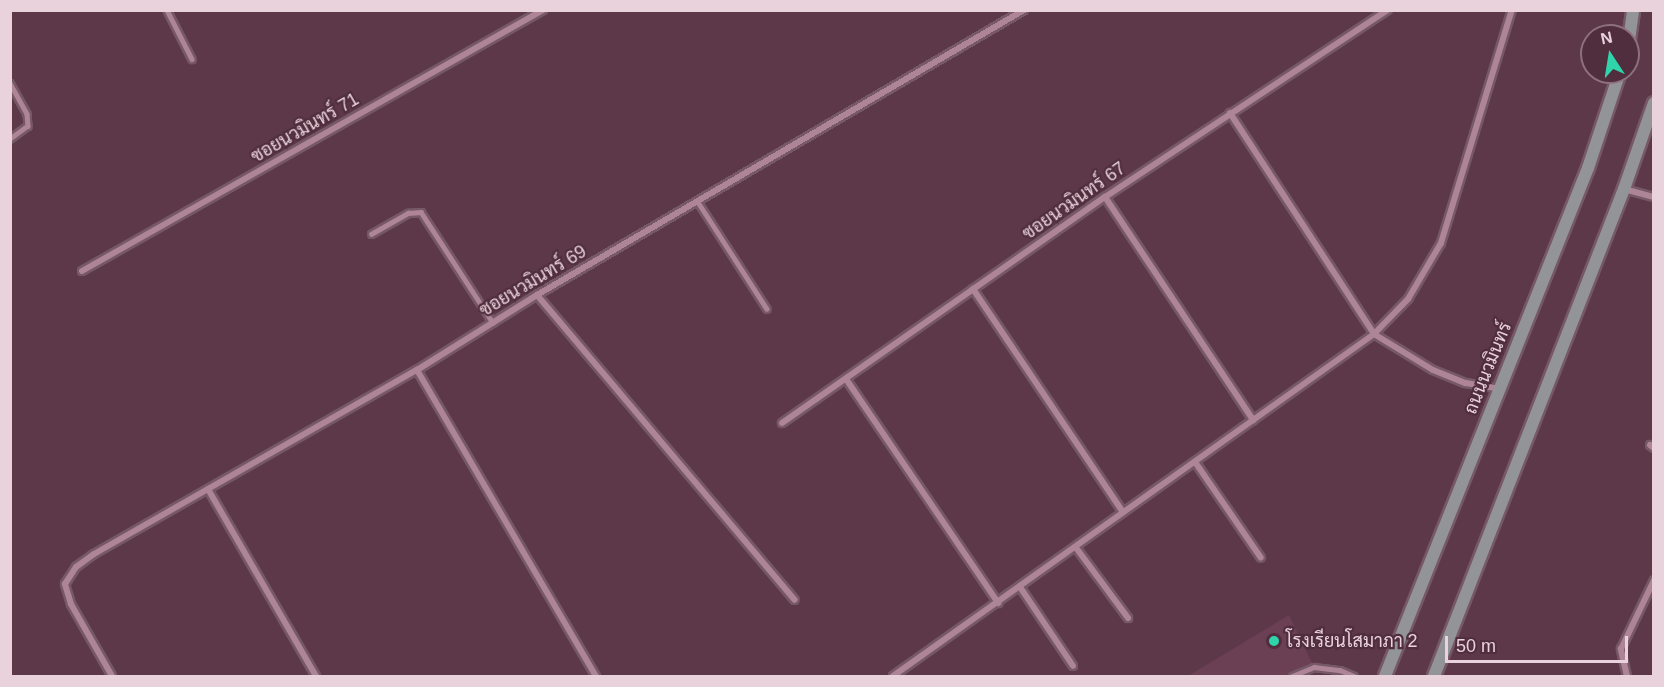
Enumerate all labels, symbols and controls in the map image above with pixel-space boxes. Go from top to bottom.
north arrow [1580,24,1640,84]
text: N [1599,28,1614,47]
street label: ซอยนวมินทร์ 71 [247,88,363,168]
street label: ซอยนวมินทร์ 67 [1018,158,1130,244]
street label: ซอยนวมินทร์ 69 [476,241,590,321]
street label: ถนนนวมินทร์ [1460,319,1516,417]
scale bar [1448,624,1631,662]
place label: โรงเรียนโสมาภา 2 [1286,630,1418,652]
marker: โรงเรียนโสมาภา 2 [1267,634,1281,648]
text: 50 m [1456,636,1496,656]

